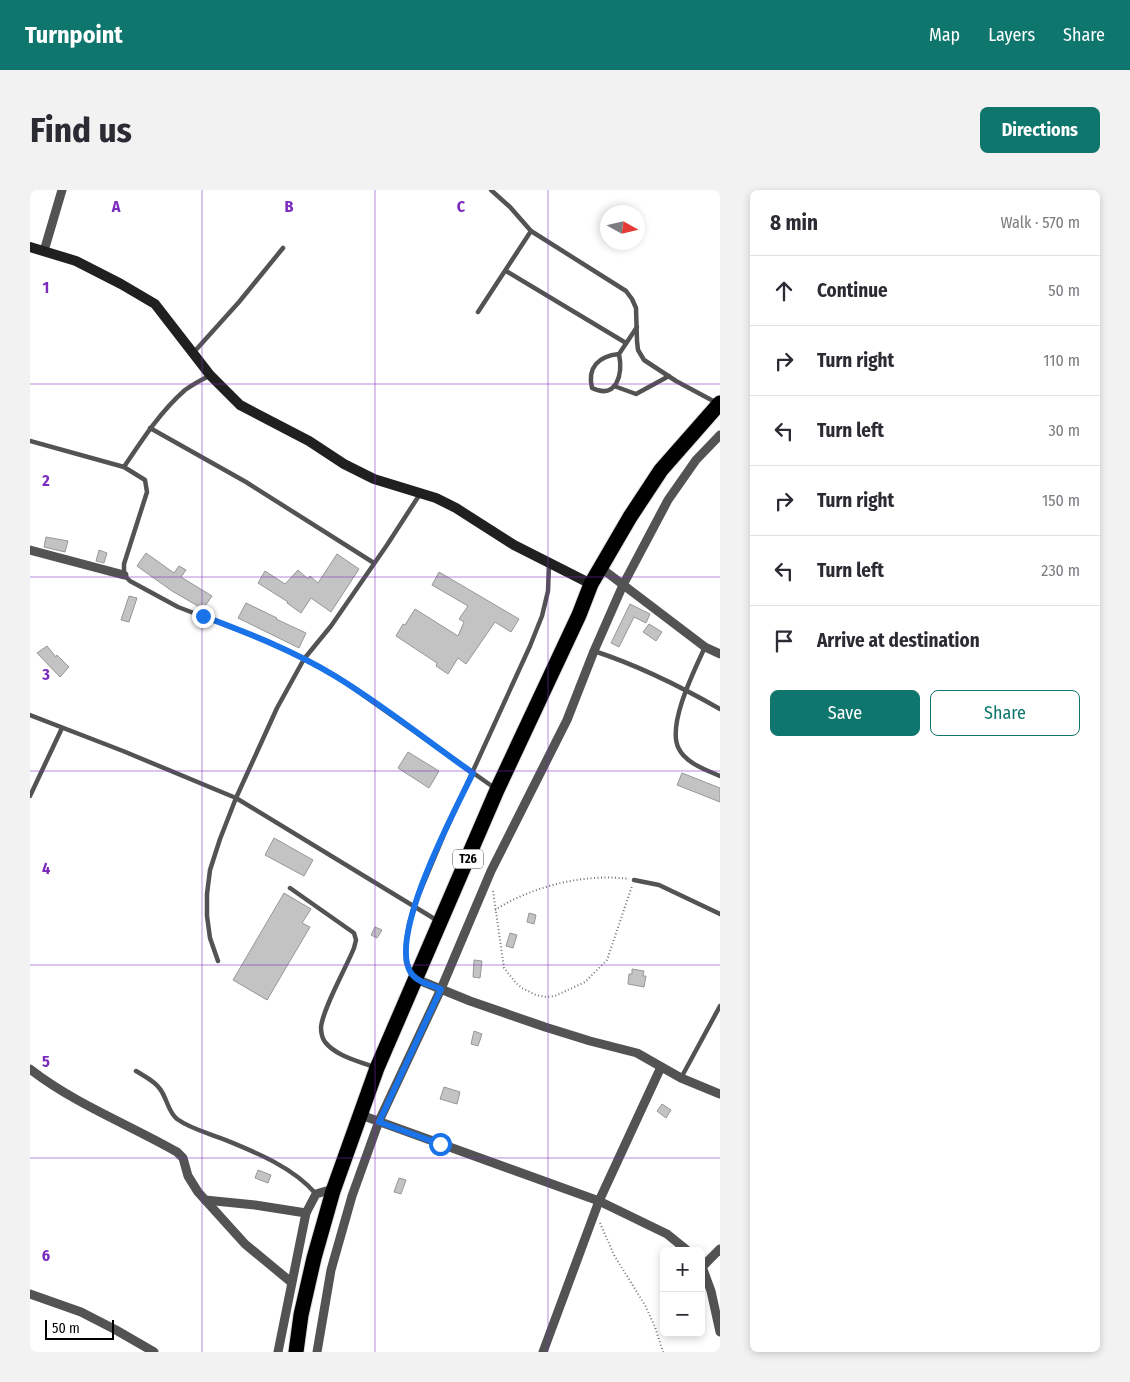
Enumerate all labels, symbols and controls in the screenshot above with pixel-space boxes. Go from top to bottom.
text: Turnpoint [25,21,123,49]
text: Map [929,24,960,46]
text: Layers [988,24,1035,46]
text: Share [1063,24,1105,46]
button: Directions [980,107,1100,153]
text: Find us [30,109,132,151]
text: A [111,197,121,216]
text: B [285,197,294,216]
text: C [457,197,466,216]
north arrow [600,205,645,250]
text: 8 min [770,210,818,236]
text: Walk · 570 m [1001,213,1080,232]
icon: ahead [770,277,798,305]
text: 1 [43,278,49,297]
text: Continue [817,279,888,302]
text: 50 m [1048,281,1080,300]
icon: right [770,347,798,375]
text: Turn right [817,349,894,372]
text: 110 m [1043,351,1080,370]
icon: left [770,417,798,445]
text: Turn left [817,419,884,442]
text: 30 m [1048,421,1080,440]
text: 2 [41,471,50,490]
icon: right [770,487,798,515]
text: Turn right [817,489,894,512]
text: 150 m [1042,491,1080,510]
icon: left [770,557,798,585]
text: Turn left [817,559,884,582]
text: 230 m [1041,561,1080,580]
route end [192,605,215,628]
icon: arrive [770,627,798,655]
text: Arrive at destination [817,629,980,652]
text: 3 [41,665,50,684]
button: Save [770,690,920,736]
button: Share [930,690,1080,736]
road number: T26 [453,850,483,869]
text: 4 [42,859,50,878]
text: 5 [42,1052,50,1071]
route start [429,1133,452,1156]
text: 6 [42,1246,50,1265]
map controls [660,1247,705,1337]
button: + [660,1247,705,1292]
button: − [660,1292,705,1337]
scale bar [45,1317,114,1340]
text: 50 m [52,1320,80,1337]

